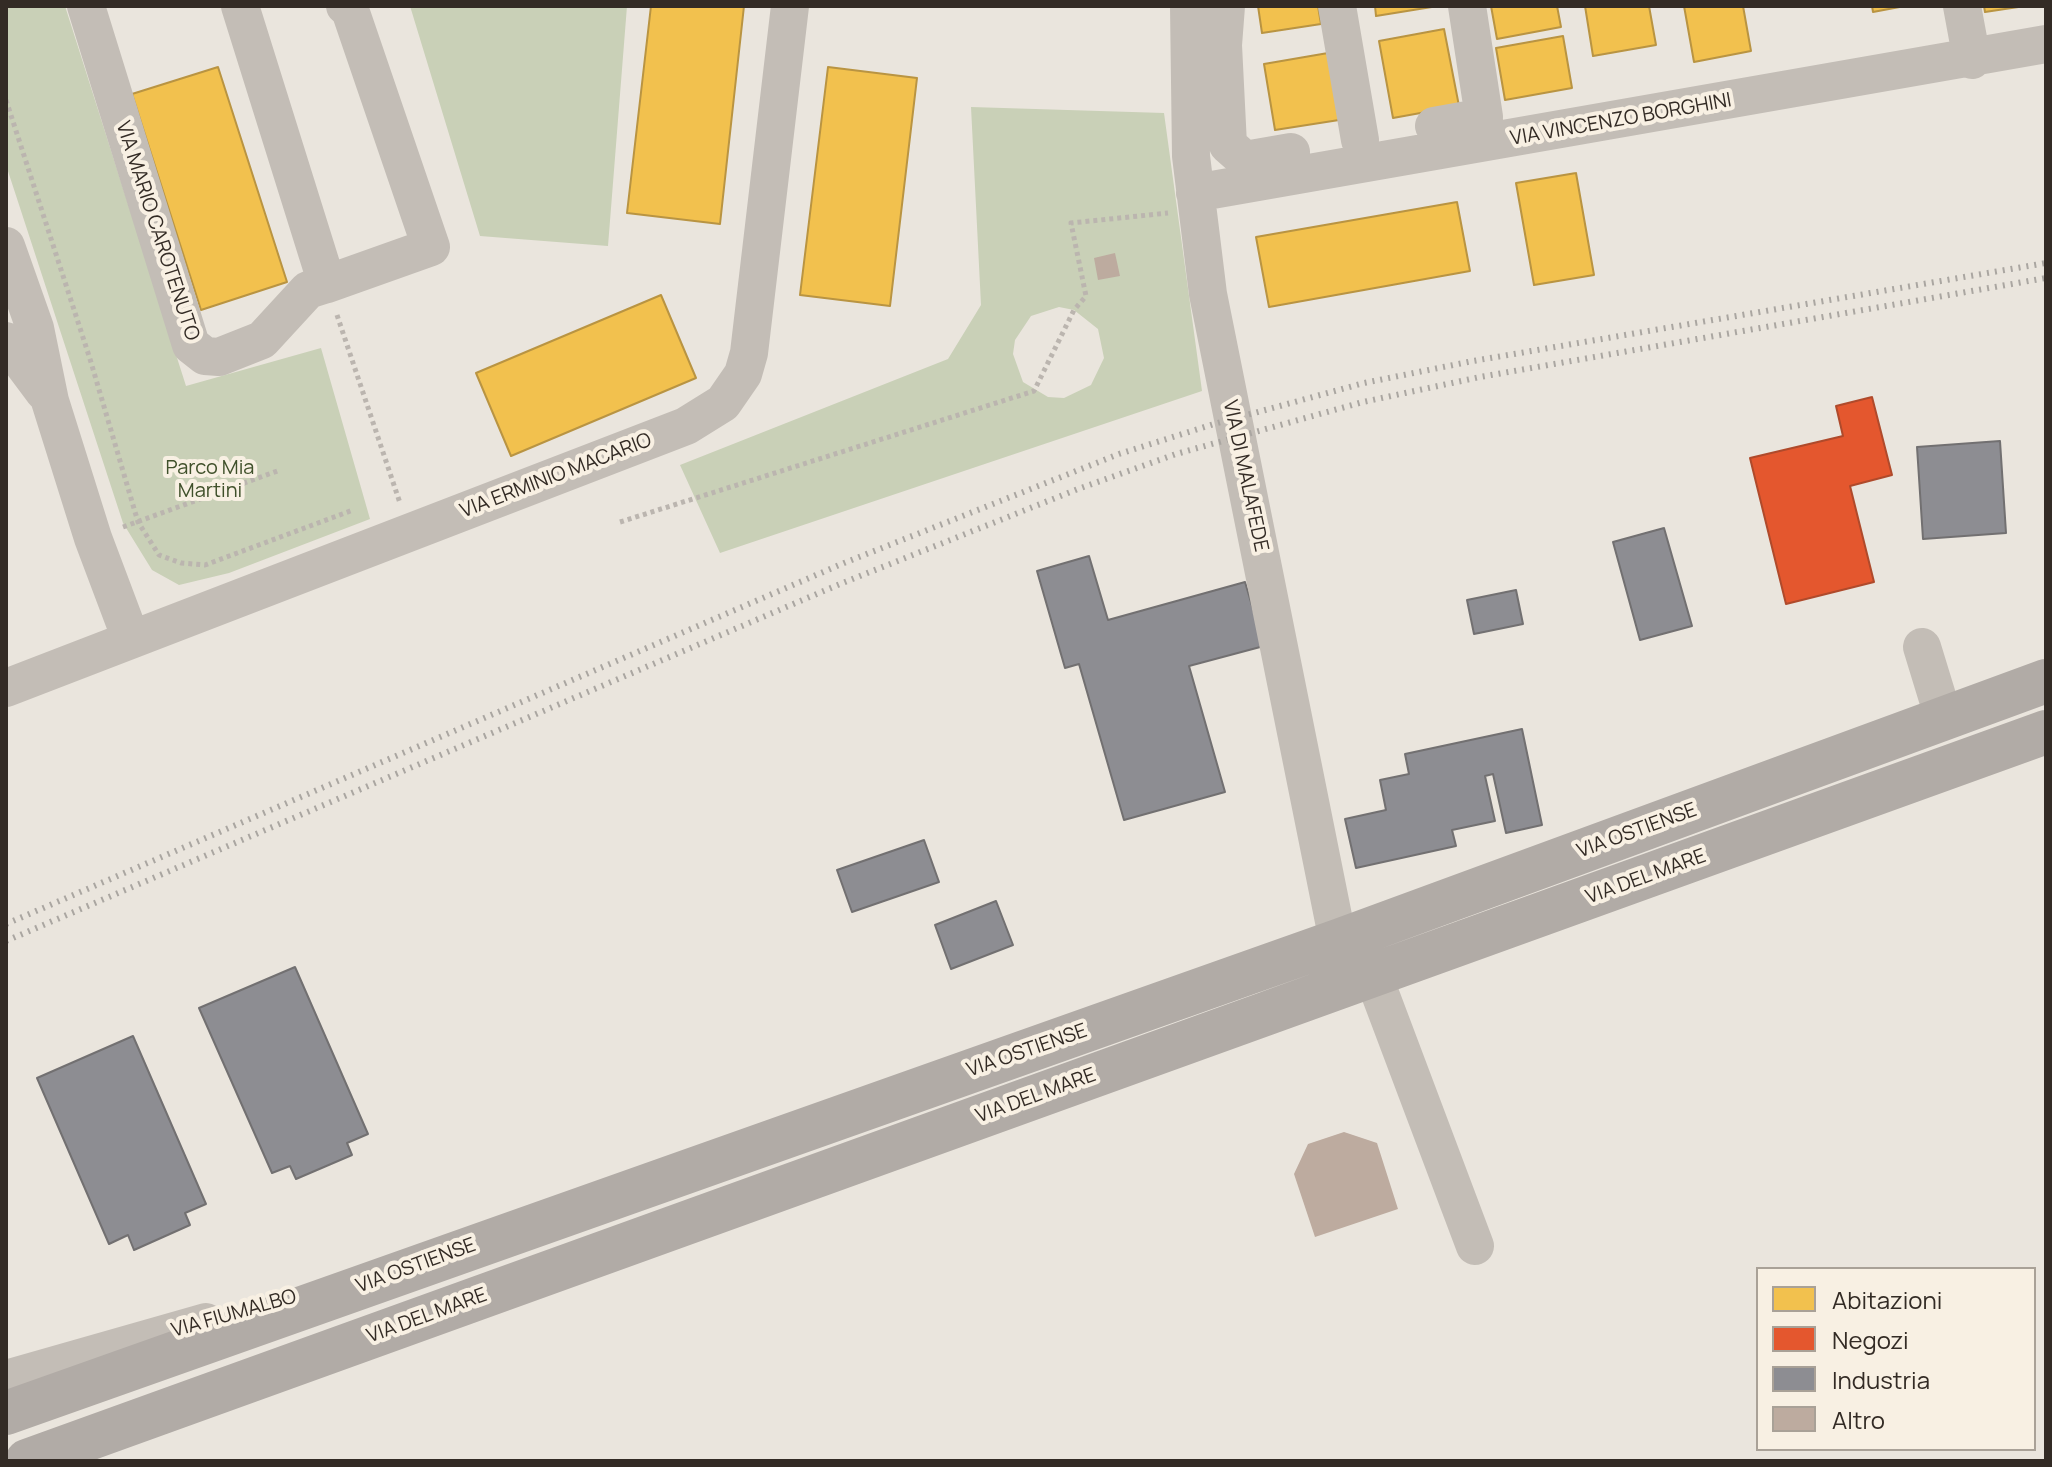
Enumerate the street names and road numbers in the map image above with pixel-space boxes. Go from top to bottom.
street label: VIA VINCENZO BORGHINI [1509,89,1733,151]
street label: VIA MARIO CAROTENUTO [110,118,204,344]
street label: VIA DI MALAFEDE [1217,398,1273,554]
street label: VIA ERMINIO MACARIO [457,428,655,524]
street label: VIA OSTIENSE [1574,798,1700,864]
street label: VIA DEL MARE [1583,844,1709,910]
street label: VIA OSTIENSE [964,1019,1090,1083]
street label: VIA DEL MARE [973,1063,1099,1129]
street label: VIA OSTIENSE [353,1233,479,1299]
street label: VIA DEL MARE [364,1283,490,1349]
street label: VIA FIUMALBO [169,1285,299,1343]

